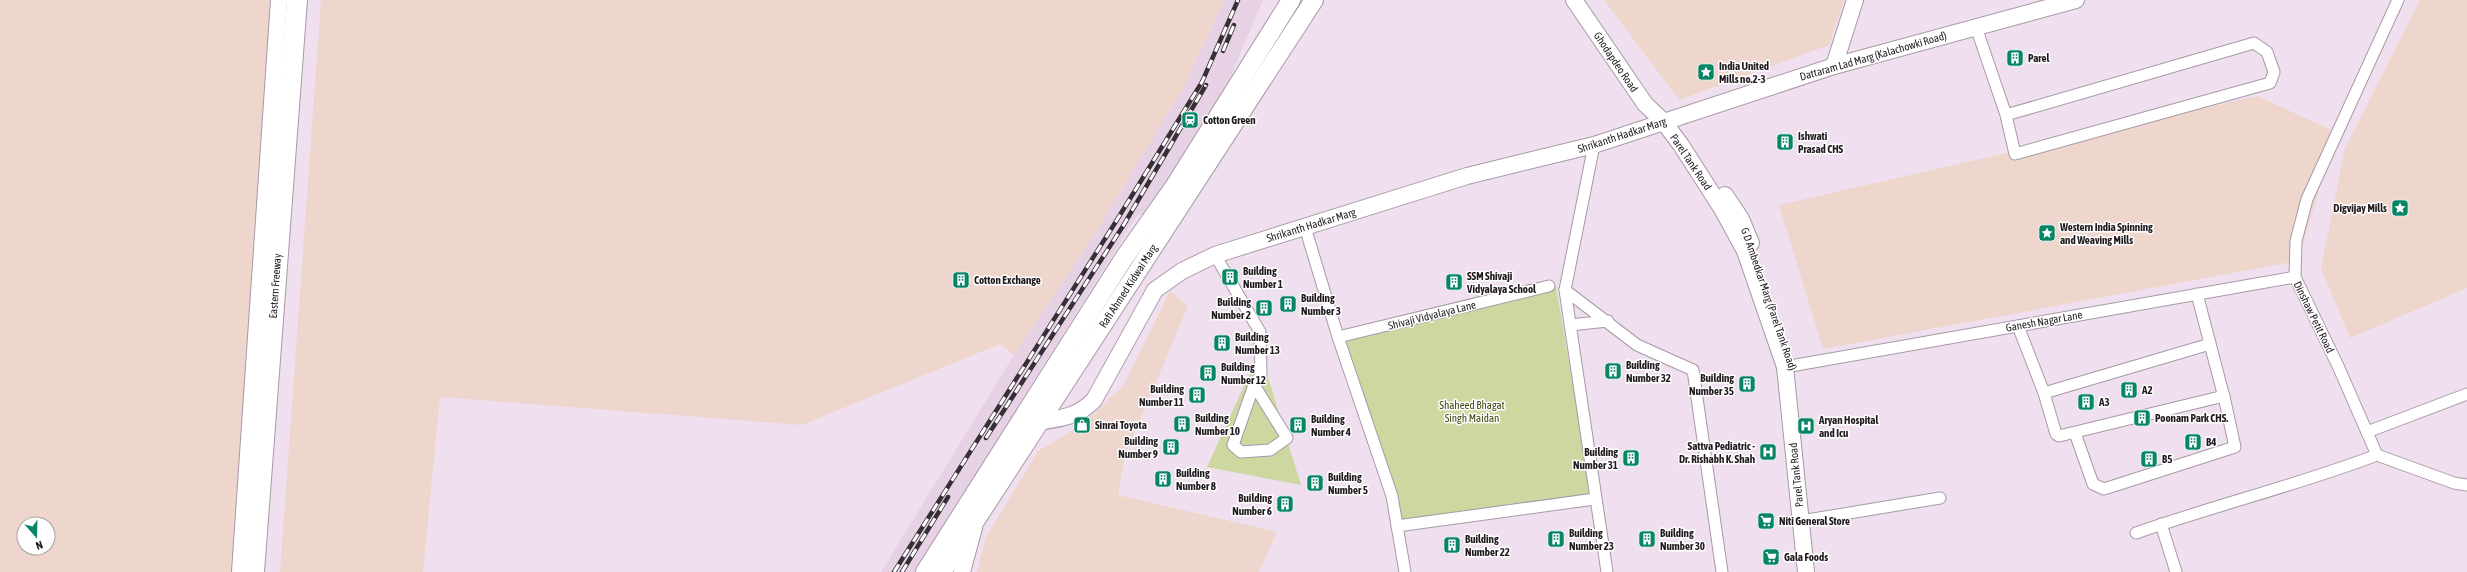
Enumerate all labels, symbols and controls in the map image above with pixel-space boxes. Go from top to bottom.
street label: Dattaram Lad Marg (Kalachowki Road) [1798,29,1948,83]
street label: Ghodapdeo Road [1592,30,1640,94]
building icon: Parel [2005,48,2025,68]
place label: Parel [2028,52,2051,64]
place label: India United Mills no.2-3 [1719,60,1769,85]
place icon: India United Mills no.2-3 [1696,62,1716,82]
station icon: Cotton Green [1180,110,1200,130]
place label: Cotton Green [1203,114,1256,126]
street label: Shrikanth Hadkar Marg [1576,115,1668,155]
place label: Ishwati Prasad CHS [1798,130,1844,155]
street label: Parel Tank Road [1668,132,1714,192]
building icon: Ishwati Prasad CHS [1775,132,1795,152]
place icon: Digvijay Mills [2390,198,2410,218]
place label: Digvijay Mills [2333,202,2387,214]
street label: Shrikanth Hadkar Marg [1265,206,1357,244]
place label: Western India Spinning and Weaving Mills [2059,221,2153,246]
place icon: Western India Spinning and Weaving Mills [2037,223,2057,243]
street label: G D Ambedkar Marg (Parel Tank Road) [1739,226,1799,372]
street label: Rafi Ahmed Kidwai Marg [1097,242,1160,330]
street label: Eastern Freeway [267,253,283,319]
place label: Building Number 1 [1243,265,1283,290]
building icon: Building Number 1 [1220,267,1240,287]
building icon: Cotton Exchange [951,270,971,290]
place label: SSM Shivaji Vidyalaya School [1466,270,1537,295]
building icon: SSM Shivaji Vidyalaya School [1444,272,1464,292]
place label: Cotton Exchange [974,274,1041,286]
street label: Dinshaw Petit Road [2291,279,2337,355]
place label: Building Number 3 [1301,292,1341,317]
building icon: Building Number 3 [1278,294,1298,314]
place label: Building Number 2 [1211,296,1251,321]
building icon: Building Number 2 [1254,298,1274,318]
street label: Shivaji Vidyalaya Lane [1387,298,1477,332]
street label: Ganesh Nagar Lane [2005,308,2083,334]
place label: Building Number 13 [1235,331,1280,356]
building icon: Building Number 13 [1212,333,1232,353]
place label: Building Number 32 [1626,359,1671,384]
place label: Building Number 12 [1221,361,1266,386]
building icon: Building Number 32 [1603,361,1623,381]
building icon: Building Number 12 [1198,363,1218,383]
place label: Building Number 35 [1689,372,1734,397]
building icon: Building Number 35 [1737,374,1757,394]
building icon: A2 [2119,380,2139,400]
place label: Building Number 11 [1139,383,1184,408]
place label: A2 [2141,384,2153,396]
building icon: Building Number 11 [1187,385,1207,405]
building icon: A3 [2076,392,2096,412]
place label: A3 [2098,396,2110,408]
park label: Shaheed Bhagat Singh Maidan [1439,399,1505,424]
building icon: Poonam Park CHS. [2132,408,2152,428]
place label: Building Number 10 [1195,412,1240,437]
place label: Poonam Park CHS. [2155,412,2228,424]
place label: Building Number 4 [1311,413,1351,438]
building icon: Building Number 10 [1172,414,1192,434]
place label: Aryan Hospital and Icu [1818,414,1879,439]
shop icon: Sinrai Toyota [1072,415,1092,435]
building icon: Building Number 4 [1288,415,1308,435]
hospital icon: Aryan Hospital and Icu [1796,416,1816,436]
place label: Sinrai Toyota [1095,419,1147,431]
building icon: B4 [2183,432,2203,452]
place label: Building Number 9 [1118,435,1158,460]
place label: B4 [2206,436,2216,448]
building icon: Building Number 9 [1161,437,1181,457]
place label: Sattva Pediatric - Dr. Rishabh K. Shah [1679,440,1755,465]
hospital icon: Sattva Pediatric - Dr. Rishabh K. Shah [1758,442,1778,462]
street label: Parel Tank Road [1787,442,1805,508]
place label: Building Number 31 [1573,446,1618,471]
building icon: Building Number 31 [1621,448,1641,468]
building icon: B5 [2139,449,2159,469]
place label: B5 [2162,453,2172,465]
place label: Building Number 8 [1176,467,1216,492]
building icon: Building Number 8 [1153,469,1173,489]
place label: Building Number 5 [1328,471,1368,496]
building icon: Building Number 5 [1305,473,1325,493]
place label: Building Number 6 [1232,492,1272,517]
building icon: Building Number 6 [1275,494,1295,514]
supermarket icon: Niti General Store [1756,511,1776,531]
place label: Niti General Store [1779,515,1850,527]
north arrow [16,516,56,556]
place label: Building Number 23 [1569,527,1614,552]
place label: Building Number 30 [1660,527,1705,552]
building icon: Building Number 23 [1546,529,1566,549]
building icon: Building Number 30 [1637,529,1657,549]
place label: Building Number 22 [1465,533,1510,558]
building icon: Building Number 22 [1442,535,1462,555]
text: N [34,539,45,552]
supermarket icon: Gala Foods [1761,547,1781,567]
place label: Gala Foods [1784,551,1828,563]

